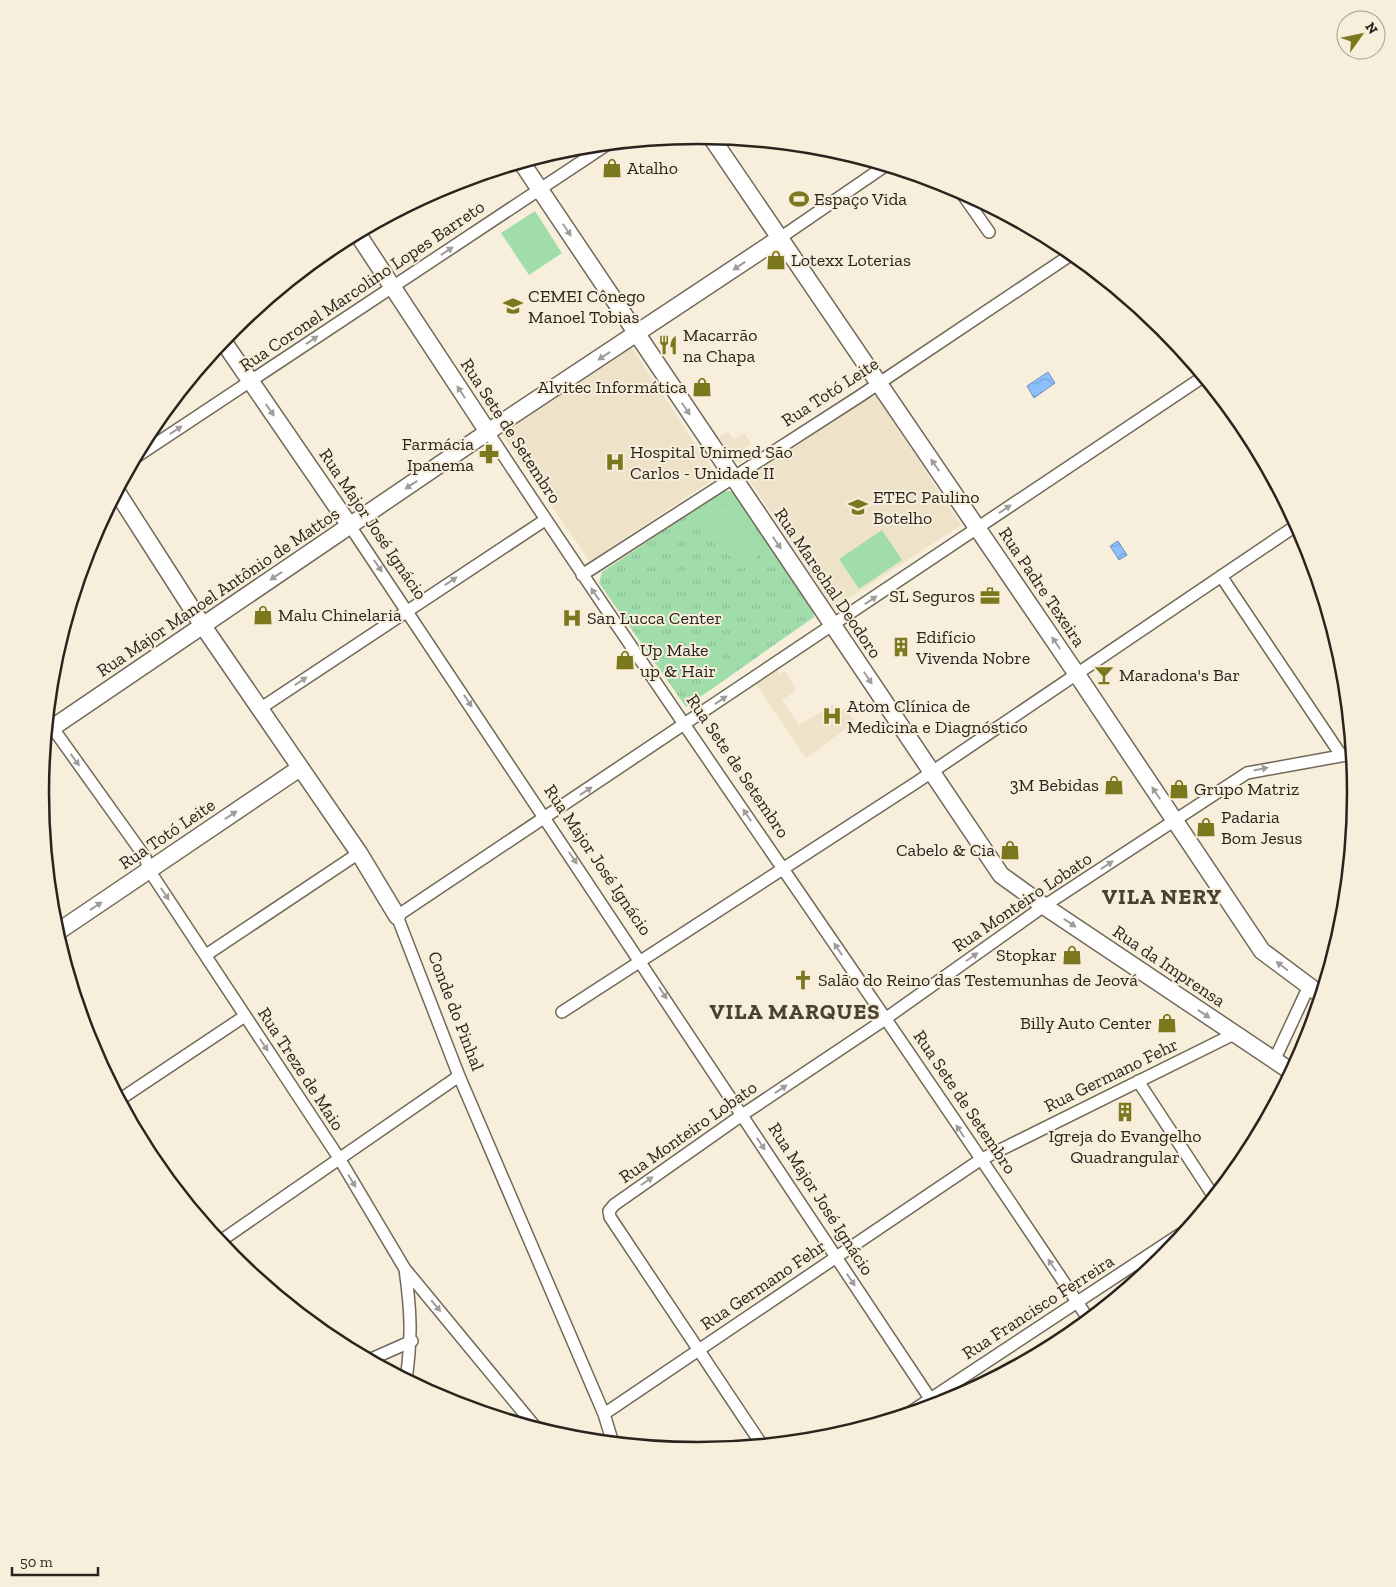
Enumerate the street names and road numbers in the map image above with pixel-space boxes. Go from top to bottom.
street label: Rua Coronel Marcolino Lopes Barreto [235,196,489,376]
street label: Rua Totó Leite [777,352,883,432]
street label: Rua Sete de Setembro [456,354,566,508]
street label: Rua Major José Ignácio [314,444,432,604]
street label: Rua Major Manoel Antônio de Mattos [92,502,344,682]
street label: Rua Marechal Deodoro [769,504,887,662]
street label: Rua Padre Texeira [994,523,1090,651]
street label: Rua Sete de Setembro [682,690,794,842]
street label: Rua Major José Ignácio [539,780,657,940]
street label: Rua Totó Leite [115,794,219,874]
street label: Rua Monteiro Lobato [948,847,1096,957]
street label: Rua da Imprensa [1109,920,1230,1012]
street label: Conde do Pinhal [423,948,489,1074]
street label: Rua Treze de Maio [253,1003,349,1135]
street label: Rua Sete de Setembro [909,1026,1021,1178]
street label: Rua Germano Fehr [1041,1033,1181,1117]
street label: Rua Monteiro Lobato [615,1076,761,1188]
street label: Rua Major José Ignácio [763,1119,879,1279]
street label: Rua Germano Fehr [696,1235,830,1335]
street label: Rua Francisco Ferreira [958,1250,1118,1364]

